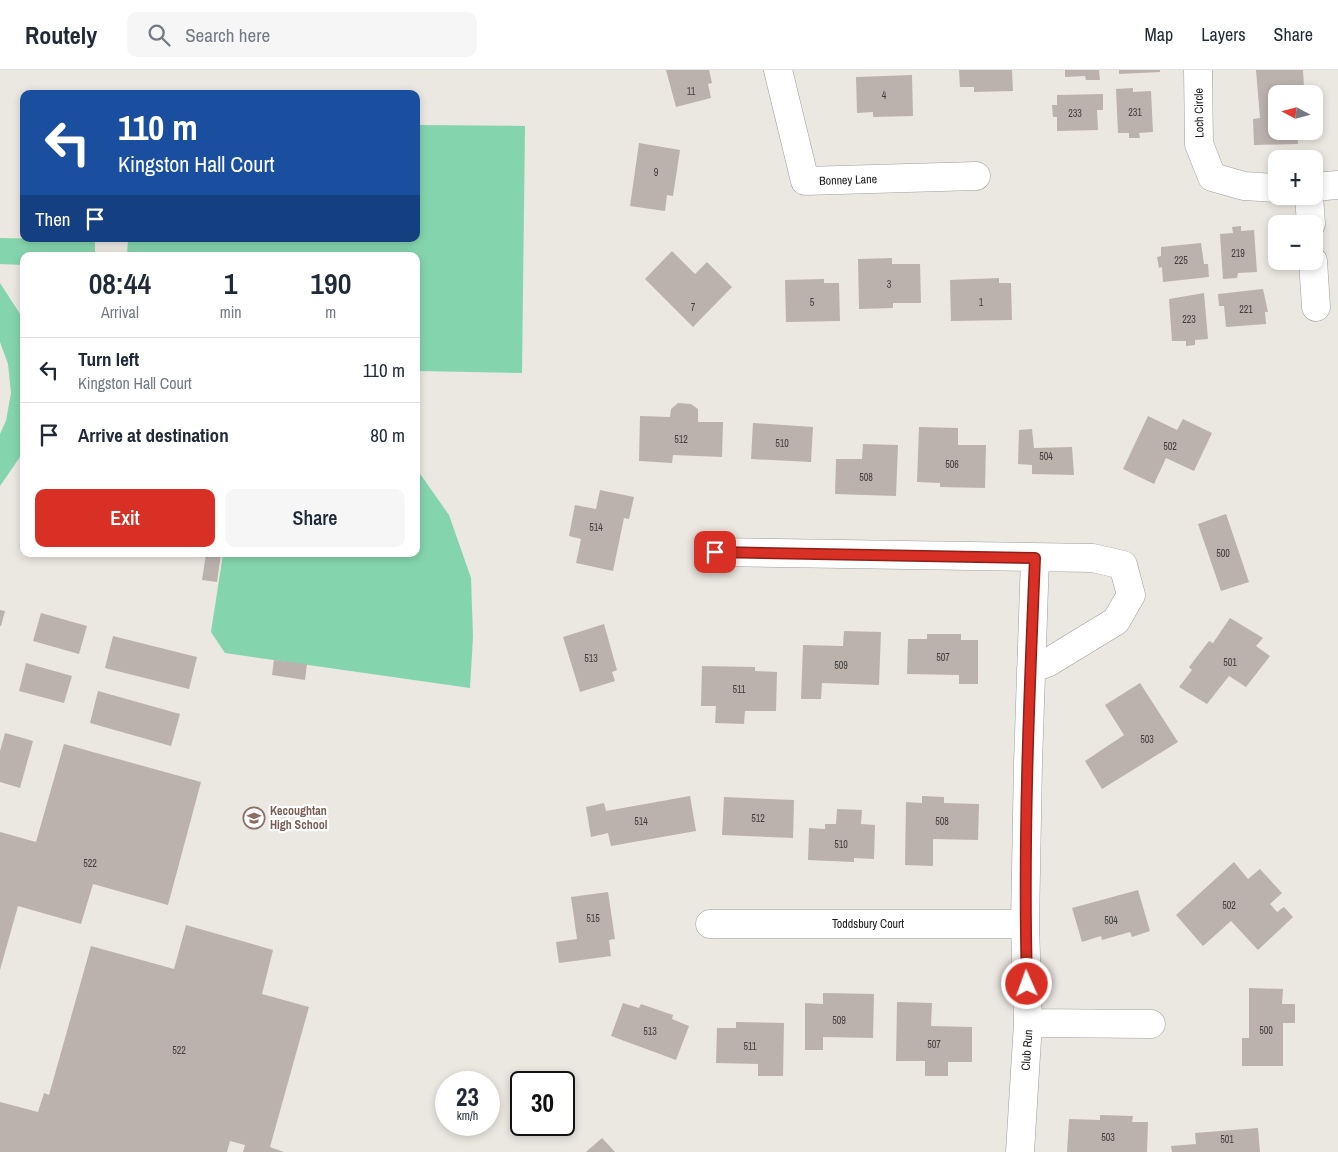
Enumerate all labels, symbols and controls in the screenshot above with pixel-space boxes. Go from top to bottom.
search box [127,12,477,57]
text: Routely [25,19,97,51]
icon: search [145,21,173,49]
text: Search here [185,22,270,48]
text: Map [1145,22,1173,47]
text: Layers [1201,22,1246,47]
text: Share [1274,22,1313,47]
house number: 11 [687,85,696,98]
north arrow [1268,85,1322,140]
map controls [1268,85,1323,270]
street label: Loch Circle [1191,88,1207,138]
house number: 4 [882,89,887,102]
text: 110 m [118,104,198,151]
house number: 231 [1128,106,1142,119]
house number: 233 [1068,107,1082,120]
icon: left [35,110,100,175]
text: Kingston Hall Court [118,149,274,179]
button: + [1268,150,1323,205]
house number: 9 [654,166,659,179]
street label: Bonney Lane [819,171,877,189]
icon: arrive [81,205,109,233]
text: Then [35,206,71,232]
button: − [1268,215,1323,270]
house number: 219 [1231,247,1245,260]
house number: 225 [1174,254,1188,267]
text: 08:44 [89,263,151,303]
text: 1 [224,263,238,303]
text: 190 [310,263,351,303]
house number: 3 [887,278,892,291]
house number: 5 [810,296,815,309]
house number: 1 [979,296,984,309]
text: Arrival [101,301,139,323]
text: min [220,301,242,323]
text: m [325,301,336,323]
house number: 7 [691,301,696,314]
house number: 221 [1239,303,1253,316]
house number: 223 [1182,313,1196,326]
text: Turn left [78,346,139,372]
icon: left [35,356,63,384]
text: 110 m [363,357,405,383]
text: Kingston Hall Court [78,372,192,394]
icon: arrive [35,421,63,449]
text: Arrive at destination [78,422,229,448]
text: 80 m [370,422,405,448]
house number: 512 [674,433,688,446]
house number: 510 [775,437,789,450]
house number: 502 [1163,440,1177,453]
house number: 504 [1039,450,1053,463]
house number: 506 [945,458,959,471]
house number: 508 [859,471,873,484]
button: Exit [35,489,215,547]
button: Share [225,489,405,547]
house number: 514 [589,521,603,534]
pin [694,531,736,573]
icon: arrive [701,538,729,566]
house number: 500 [1216,547,1230,560]
house number: 507 [936,651,950,664]
house number: 513 [584,652,598,665]
house number: 501 [1223,656,1237,669]
house number: 509 [834,659,848,672]
house number: 511 [732,683,746,696]
house number: 503 [1140,733,1154,746]
place label: Kecoughtan High School [270,803,328,833]
school or university icon: Kecoughtan High School [242,806,266,830]
house number: 512 [751,812,765,825]
house number: 514 [634,815,648,828]
house number: 508 [935,815,949,828]
house number: 510 [834,838,848,851]
house number: 522 [83,857,97,870]
house number: 502 [1222,899,1236,912]
house number: 515 [586,912,600,925]
house number: 504 [1104,914,1118,927]
street label: Toddsbury Court [832,916,904,932]
position arrow [1000,957,1052,1009]
house number: 509 [832,1014,846,1027]
house number: 500 [1259,1024,1273,1037]
house number: 513 [643,1025,657,1038]
street label: Club Run [1018,1029,1036,1071]
house number: 507 [927,1038,941,1051]
house number: 511 [743,1040,757,1053]
house number: 522 [172,1044,186,1057]
speed limit sign: 30 [510,1071,575,1136]
text: 23 [456,1080,479,1114]
text: km/h [457,1108,478,1124]
house number: 503 [1101,1131,1115,1144]
house number: 501 [1220,1133,1234,1146]

